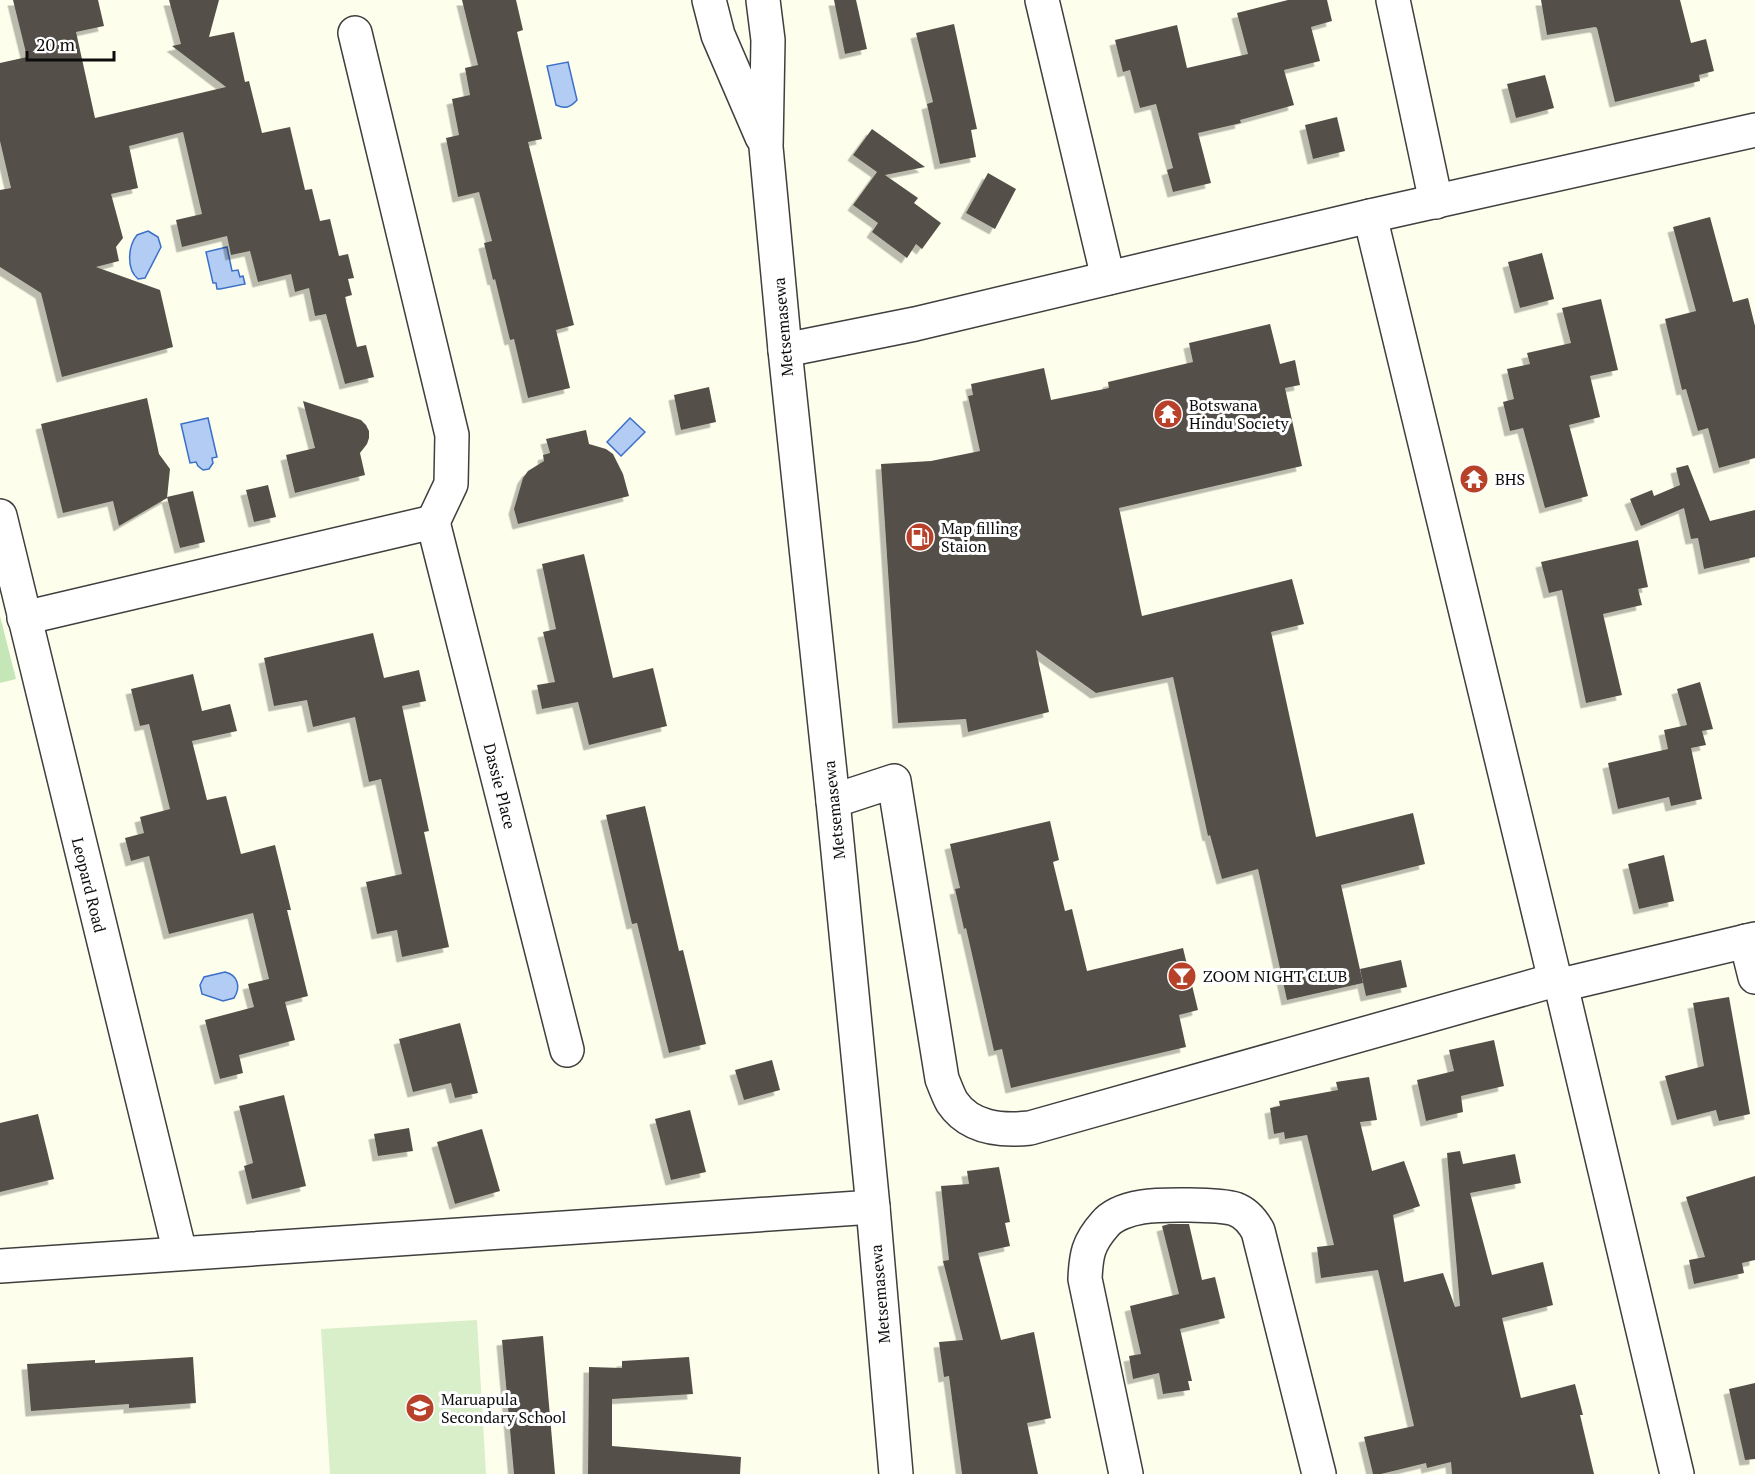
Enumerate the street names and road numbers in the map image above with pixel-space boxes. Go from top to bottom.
street label: Metsemasewa [768,277,798,377]
street label: Dassie Place [479,741,521,831]
street label: Metsemasewa [818,759,850,861]
street label: Leopard Road [67,835,111,935]
street label: Metsemasewa [865,1244,895,1344]

